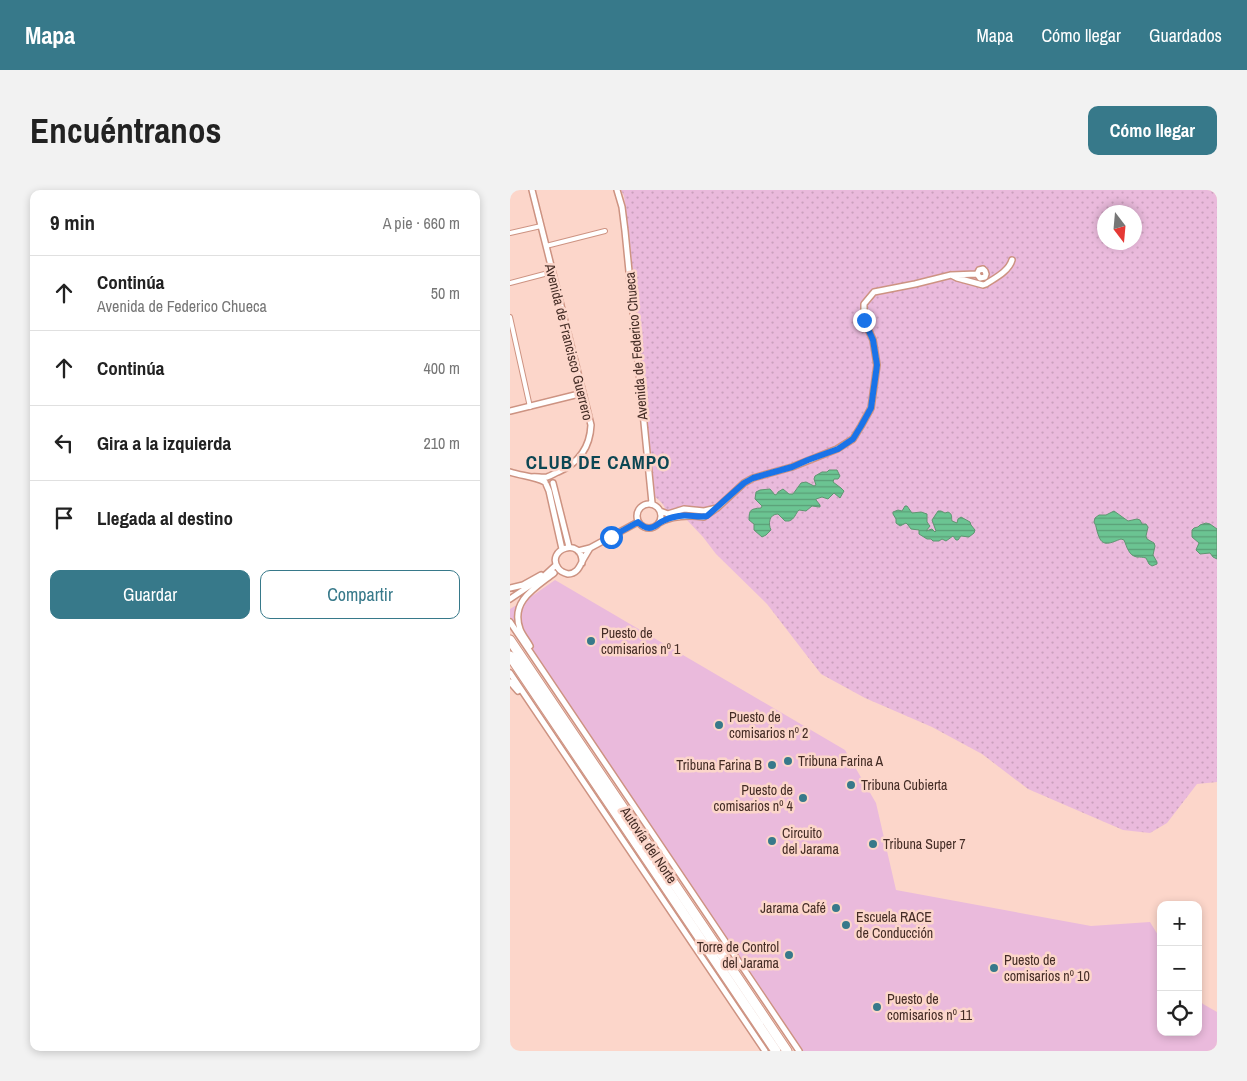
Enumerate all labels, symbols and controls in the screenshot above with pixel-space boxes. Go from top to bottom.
text: Mapa [25,19,75,51]
text: Mapa [976,23,1013,48]
text: Cómo llegar [1041,23,1121,48]
text: Guardados [1149,23,1222,48]
button: Cómo llegar [1088,106,1217,155]
text: Encuéntranos [30,107,221,154]
north arrow [1097,205,1142,250]
text: 9 min [50,208,95,237]
text: A pie · 660 m [383,212,460,234]
street label: Avenida de Francisco Guerrero [541,261,597,422]
text: Continúa [97,269,165,295]
street label: Avenida de Federico Chueca [621,271,652,422]
icon: ahead [50,279,78,307]
text: 50 m [431,282,460,304]
text: Avenida de Federico Chueca [97,295,267,317]
route end [853,309,876,332]
icon: ahead [50,354,78,382]
text: Continúa [97,355,165,381]
text: 400 m [424,357,460,379]
icon: left [50,429,78,457]
text: Gira a la izquierda [97,430,231,456]
text: 210 m [424,432,460,454]
district label: CLUB DE CAMPO [526,449,670,475]
icon: arrive [50,504,78,532]
text: Llegada al destino [97,505,233,531]
route start [600,526,623,549]
button: Guardar [50,570,250,619]
button: Compartir [260,570,460,619]
place label: Puesto de comisarios nº 1 [601,624,681,658]
marker: Puesto de comisarios nº 1 [585,635,597,647]
place label: Puesto de comisarios nº 2 [729,708,808,742]
marker: Puesto de comisarios nº 2 [713,719,725,731]
place label: Tribuna Farina A [798,752,884,770]
marker: Tribuna Farina A [782,755,794,767]
place label: Tribuna Farina B [676,756,762,774]
marker: Tribuna Farina B [766,759,778,771]
place label: Tribuna Cubierta [861,776,948,794]
marker: Tribuna Cubierta [845,779,857,791]
place label: Puesto de comisarios nº 4 [714,781,794,815]
marker: Puesto de comisarios nº 4 [797,792,809,804]
street label: Autovía del Norte [616,802,681,887]
place label: Circuito del Jarama [782,824,839,858]
marker: Circuito del Jarama [766,835,778,847]
place label: Tribuna Super 7 [883,835,966,853]
marker: Tribuna Super 7 [867,838,879,850]
place label: Jarama Café [760,899,826,917]
map controls [1157,901,1202,1036]
button: + [1157,901,1202,946]
marker: Jarama Café [830,902,842,914]
place label: Escuela RACE de Conducción [856,908,933,942]
marker: Escuela RACE de Conducción [840,919,852,931]
place label: Torre de Control del Jarama [697,938,780,972]
button: − [1157,946,1202,991]
marker: Torre de Control del Jarama [783,949,795,961]
place label: Puesto de comisarios nº 10 [1004,951,1090,985]
marker: Puesto de comisarios nº 10 [988,962,1000,974]
place label: Puesto de comisarios nº 11 [887,990,973,1024]
button: locate [1157,991,1202,1036]
marker: Puesto de comisarios nº 11 [871,1001,883,1013]

